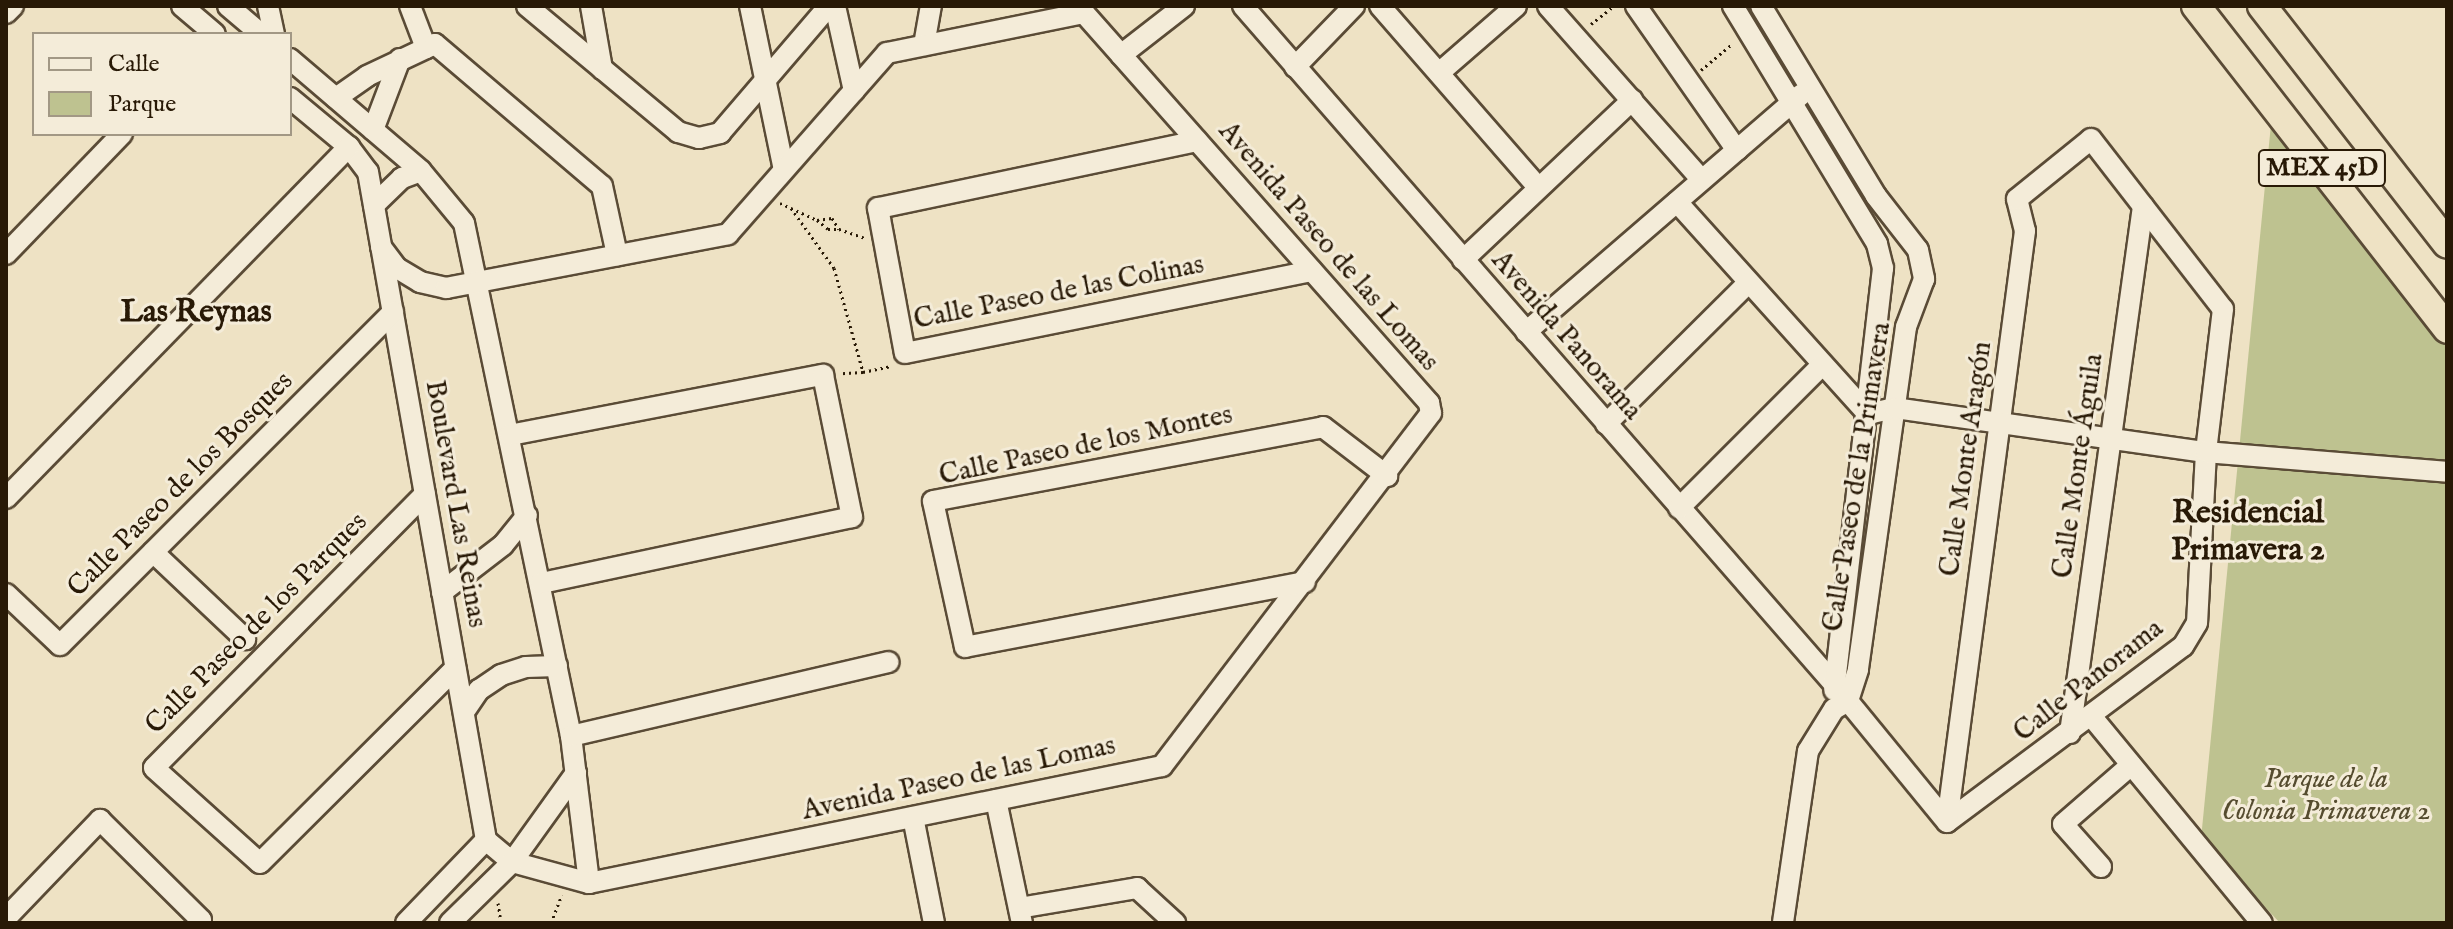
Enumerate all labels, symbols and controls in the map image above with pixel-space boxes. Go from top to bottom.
legend [32,32,292,136]
text: Calle [108,49,160,80]
text: Parque [108,89,176,120]
street label: Avenida Paseo de las Lomas [1211,115,1445,379]
road number: MEX 45D [2256,146,2388,190]
street label: Avenida Panorama [1483,245,1649,427]
street label: Calle Paseo de las Colinas [911,248,1207,338]
district label: Las Reynas [120,294,272,332]
street label: Calle Paseo de la Primavera [1817,320,1899,634]
street label: Calle Monte Aragón [1934,339,2000,579]
street label: Calle Monte Águila [2047,351,2111,581]
street label: Calle Paseo de los Bosques [61,365,301,605]
street label: Boulevard Las Reinas [417,378,493,630]
street label: Calle Paseo de los Montes [936,398,1236,494]
district label: Residencial Primavera 2 [2171,496,2325,571]
street label: Calle Paseo de los Parques [139,506,375,742]
street label: Calle Panorama [2008,612,2170,750]
street label: Avenida Paseo de las Lomas [799,729,1119,829]
park label: Parque de la Colonia Primavera 2 [2222,763,2430,829]

